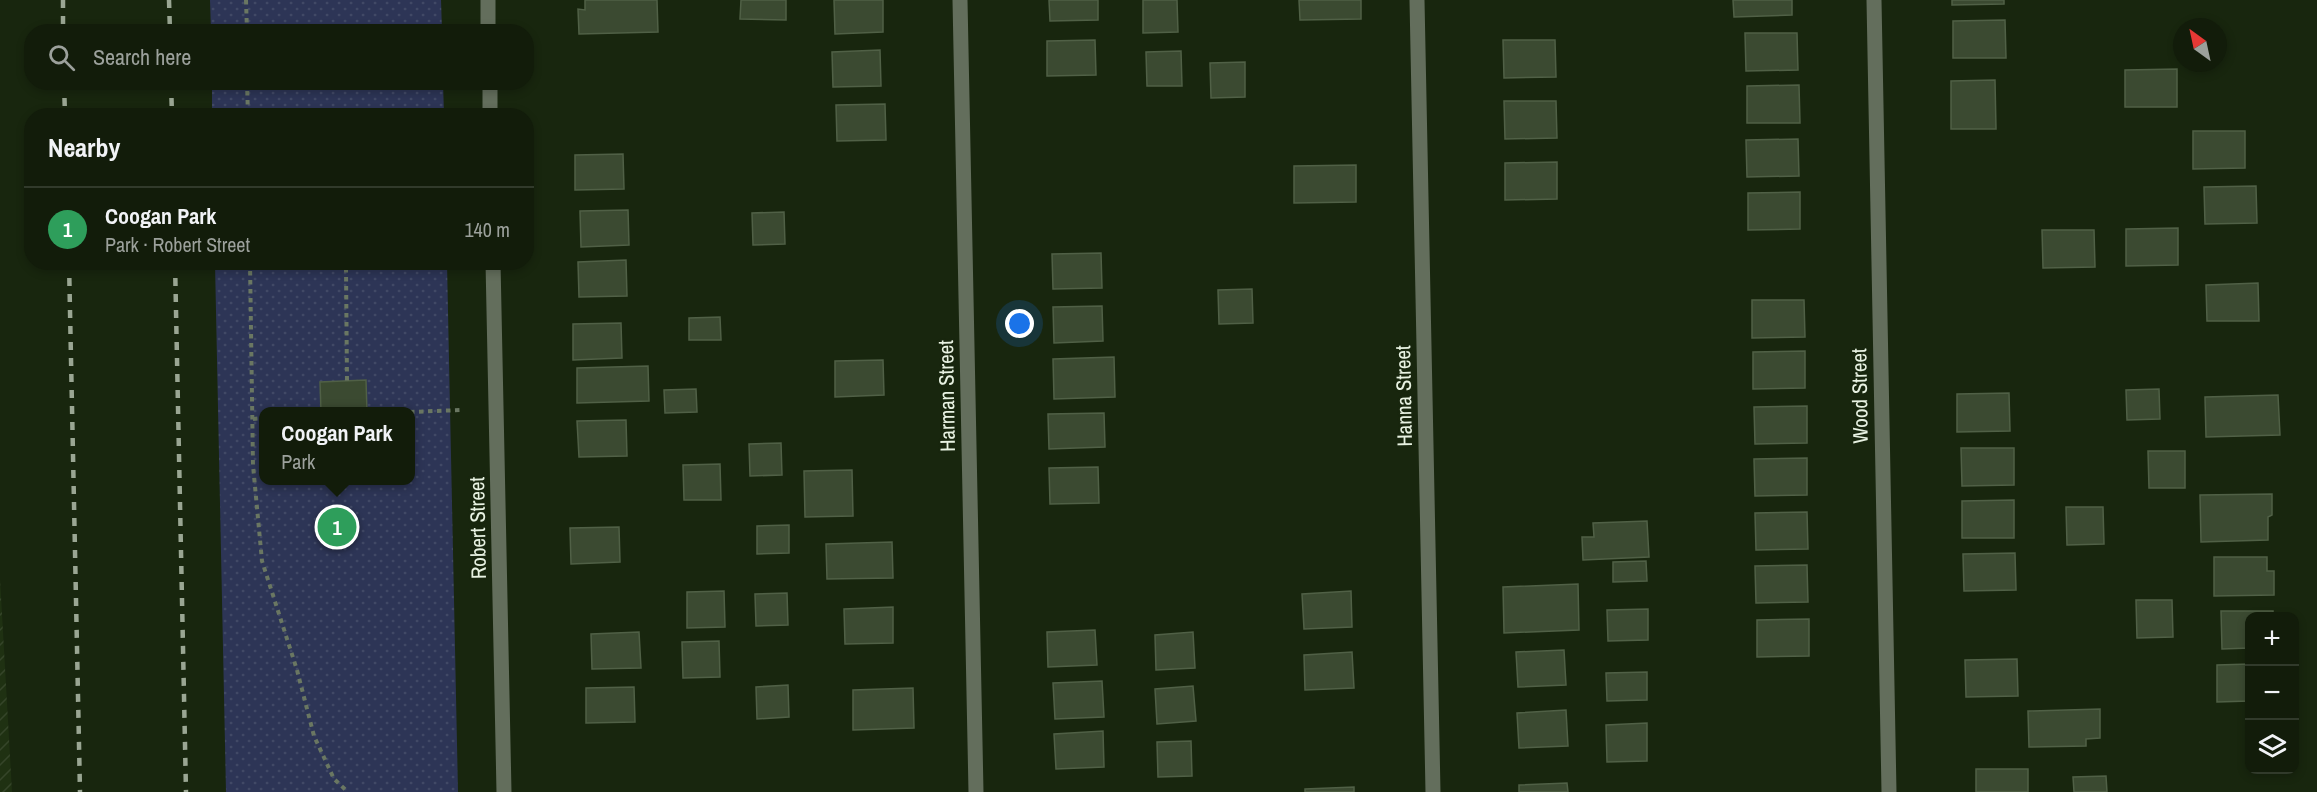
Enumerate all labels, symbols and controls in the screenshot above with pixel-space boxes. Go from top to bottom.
north arrow [2173,18,2227,72]
search box [24,24,534,90]
icon: search [45,41,78,74]
text: Search here [93,42,191,72]
text: Nearby [48,130,120,165]
text: Coogan Park [105,201,216,231]
text: 1 [63,216,72,243]
text: 140 m [464,216,510,243]
text: Park · Robert Street [105,231,250,258]
your location [1005,309,1034,338]
street label: Harman Street [931,340,962,452]
street label: Hanna Street [1388,345,1419,447]
street label: Wood Street [1844,348,1875,444]
popup [259,407,415,485]
text: Coogan Park [281,418,393,448]
text: Park [281,448,315,475]
street label: Robert Street [462,476,493,579]
pin: 1 [318,504,356,550]
map controls [2245,612,2299,774]
button: + [2245,612,2299,666]
button: − [2245,666,2299,720]
button: layers [2245,720,2299,774]

